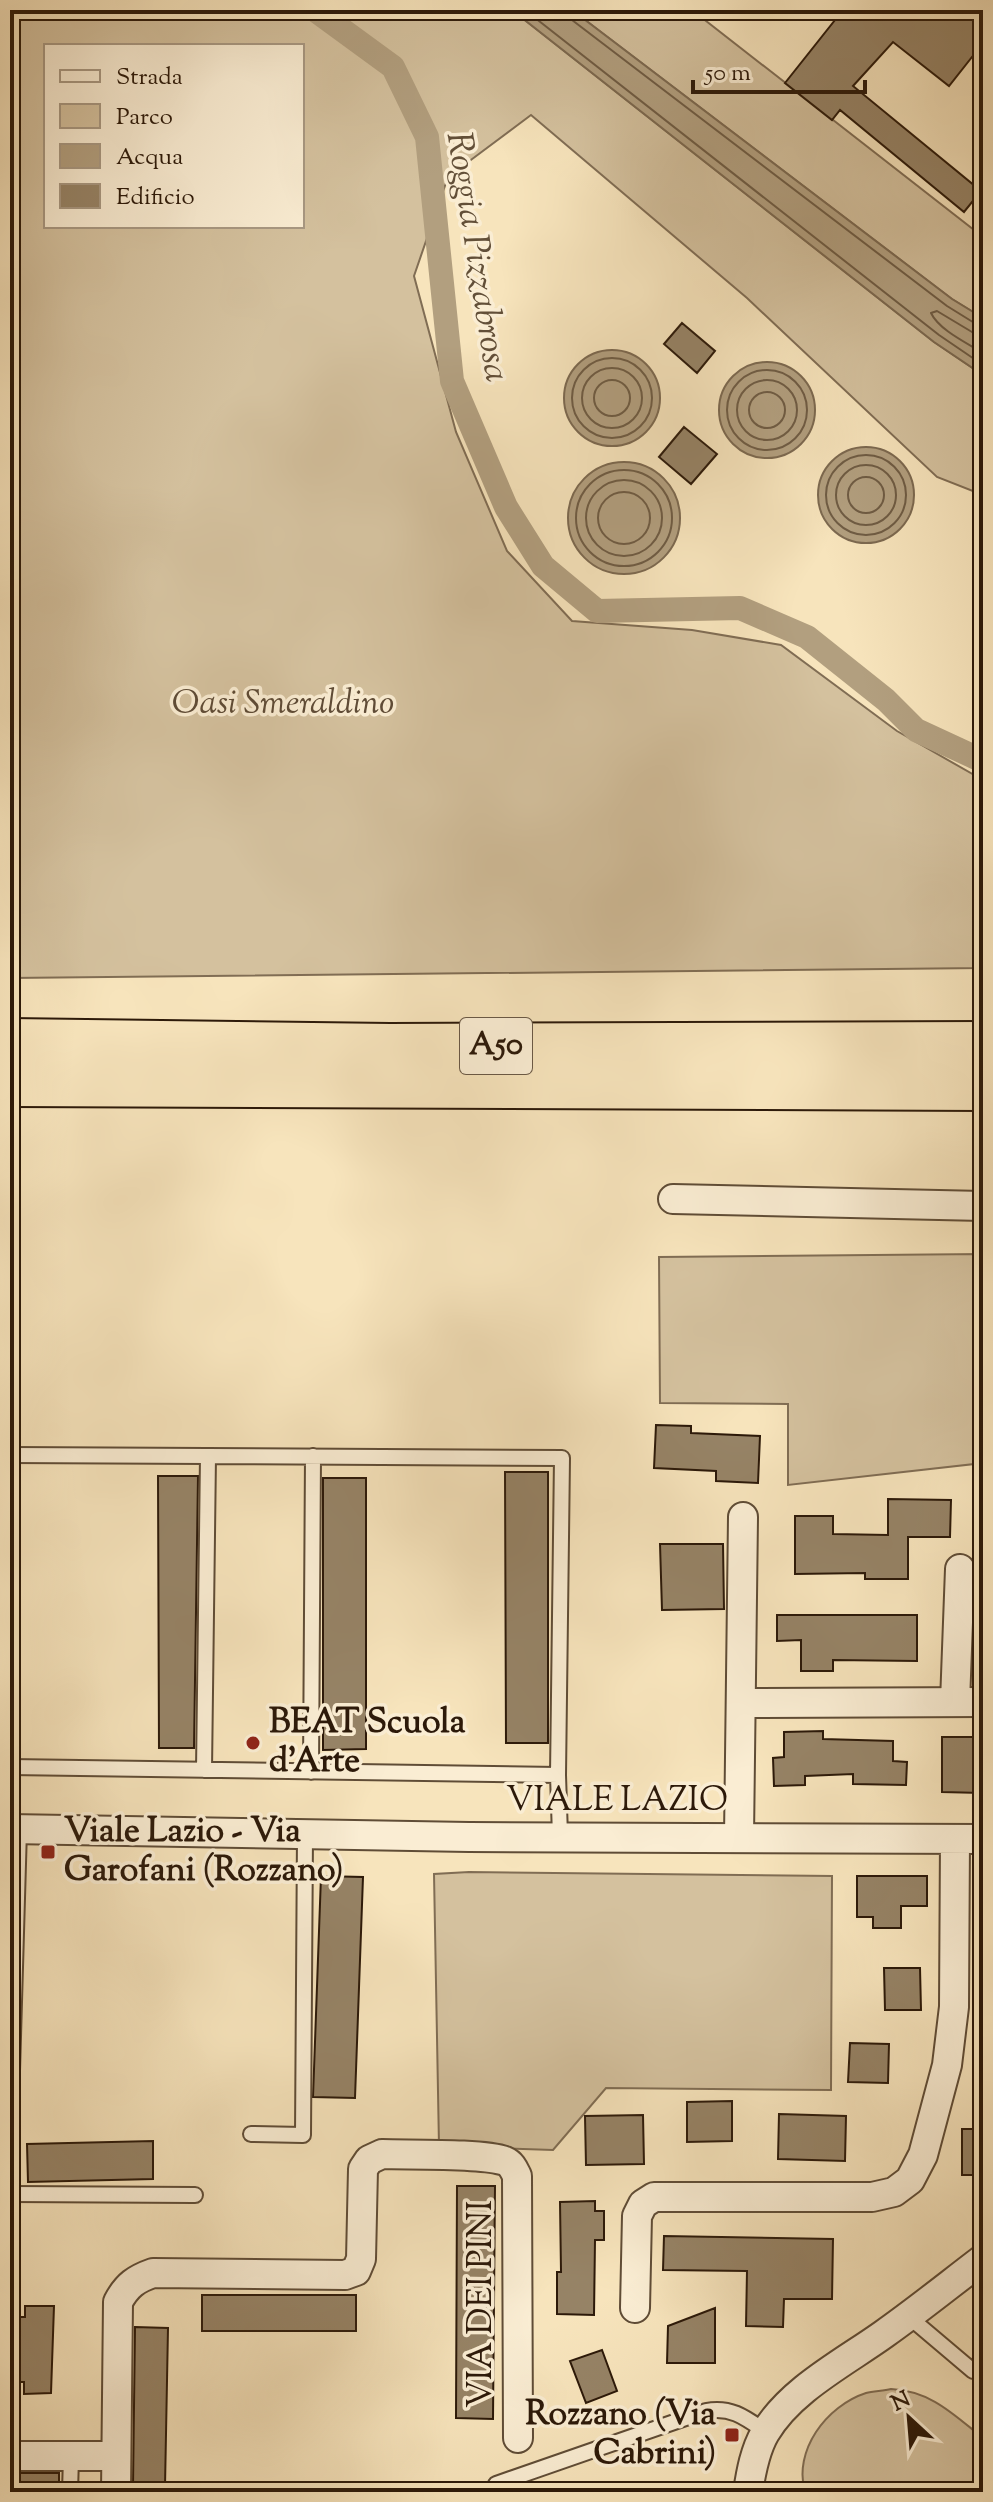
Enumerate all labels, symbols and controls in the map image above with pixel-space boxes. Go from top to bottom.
legend [44,44,304,228]
scale bar [693,44,865,94]
text: 50 m [703,57,751,91]
text: Strada [116,61,183,95]
text: Parco [116,101,173,135]
water label: Roggia Pizzabrosa [431,128,521,386]
text: Acqua [116,141,183,175]
text: Edificio [116,181,195,215]
park label: Oasi Smeraldino [172,680,394,729]
road number: A50 [460,1018,532,1074]
place label: BEAT Scuola d'Arte [269,1699,466,1787]
marker: BEAT Scuola d'Arte [244,1734,262,1752]
street label: VIALE LAZIO [506,1777,728,1826]
place label: Viale Lazio - Via Garofani (Rozzano) [64,1808,343,1896]
marker: Viale Lazio - Via Garofani (Rozzano) [39,1843,57,1861]
street label: VIA DEI PINI [458,2200,507,2408]
north arrow [869,2378,949,2458]
text: N [887,2384,917,2421]
place label: Rozzano (Via Cabrini) [525,2391,716,2479]
marker: Rozzano (Via Cabrini) [723,2426,741,2444]

